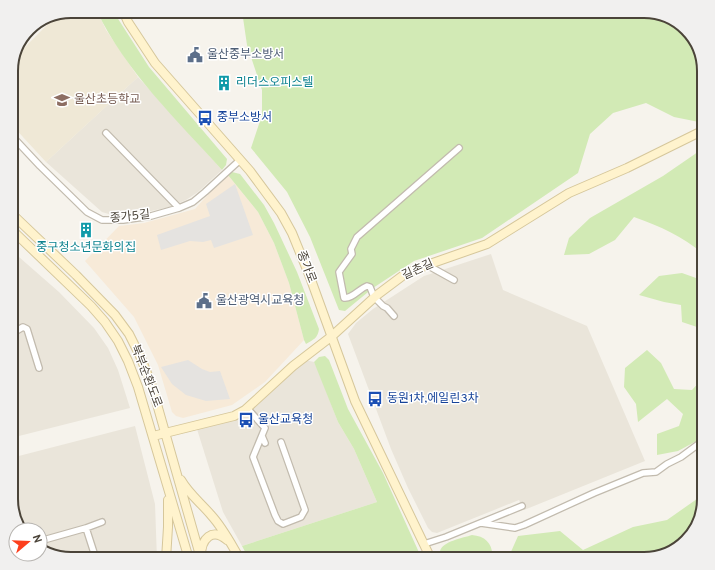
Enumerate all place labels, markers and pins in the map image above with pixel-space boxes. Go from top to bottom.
public building icon: 울산중부소방서 [186,46,204,64]
place label: 울산중부소방서 [207,47,284,63]
building icon: 리더스오피스텔 [215,74,233,92]
place label: 리더스오피스텔 [236,75,313,91]
school or university icon: 울산초등학교 [53,91,71,109]
place label: 울산초등학교 [74,92,140,108]
bus stop icon: 중부소방서 [196,109,214,127]
place label: 중부소방서 [217,110,272,126]
building icon: 중구청소년문화의집 [77,221,95,239]
place label: 중구청소년문화의집 [36,240,136,256]
public building icon: 울산광역시교육청 [195,292,213,310]
place label: 울산광역시교육청 [216,293,304,309]
bus stop icon: 동원1차,에일린3차 [366,390,384,408]
place label: 동원1차,에일린3차 [387,391,479,407]
bus stop icon: 울산교육청 [237,411,255,429]
place label: 울산교육청 [258,412,313,428]

